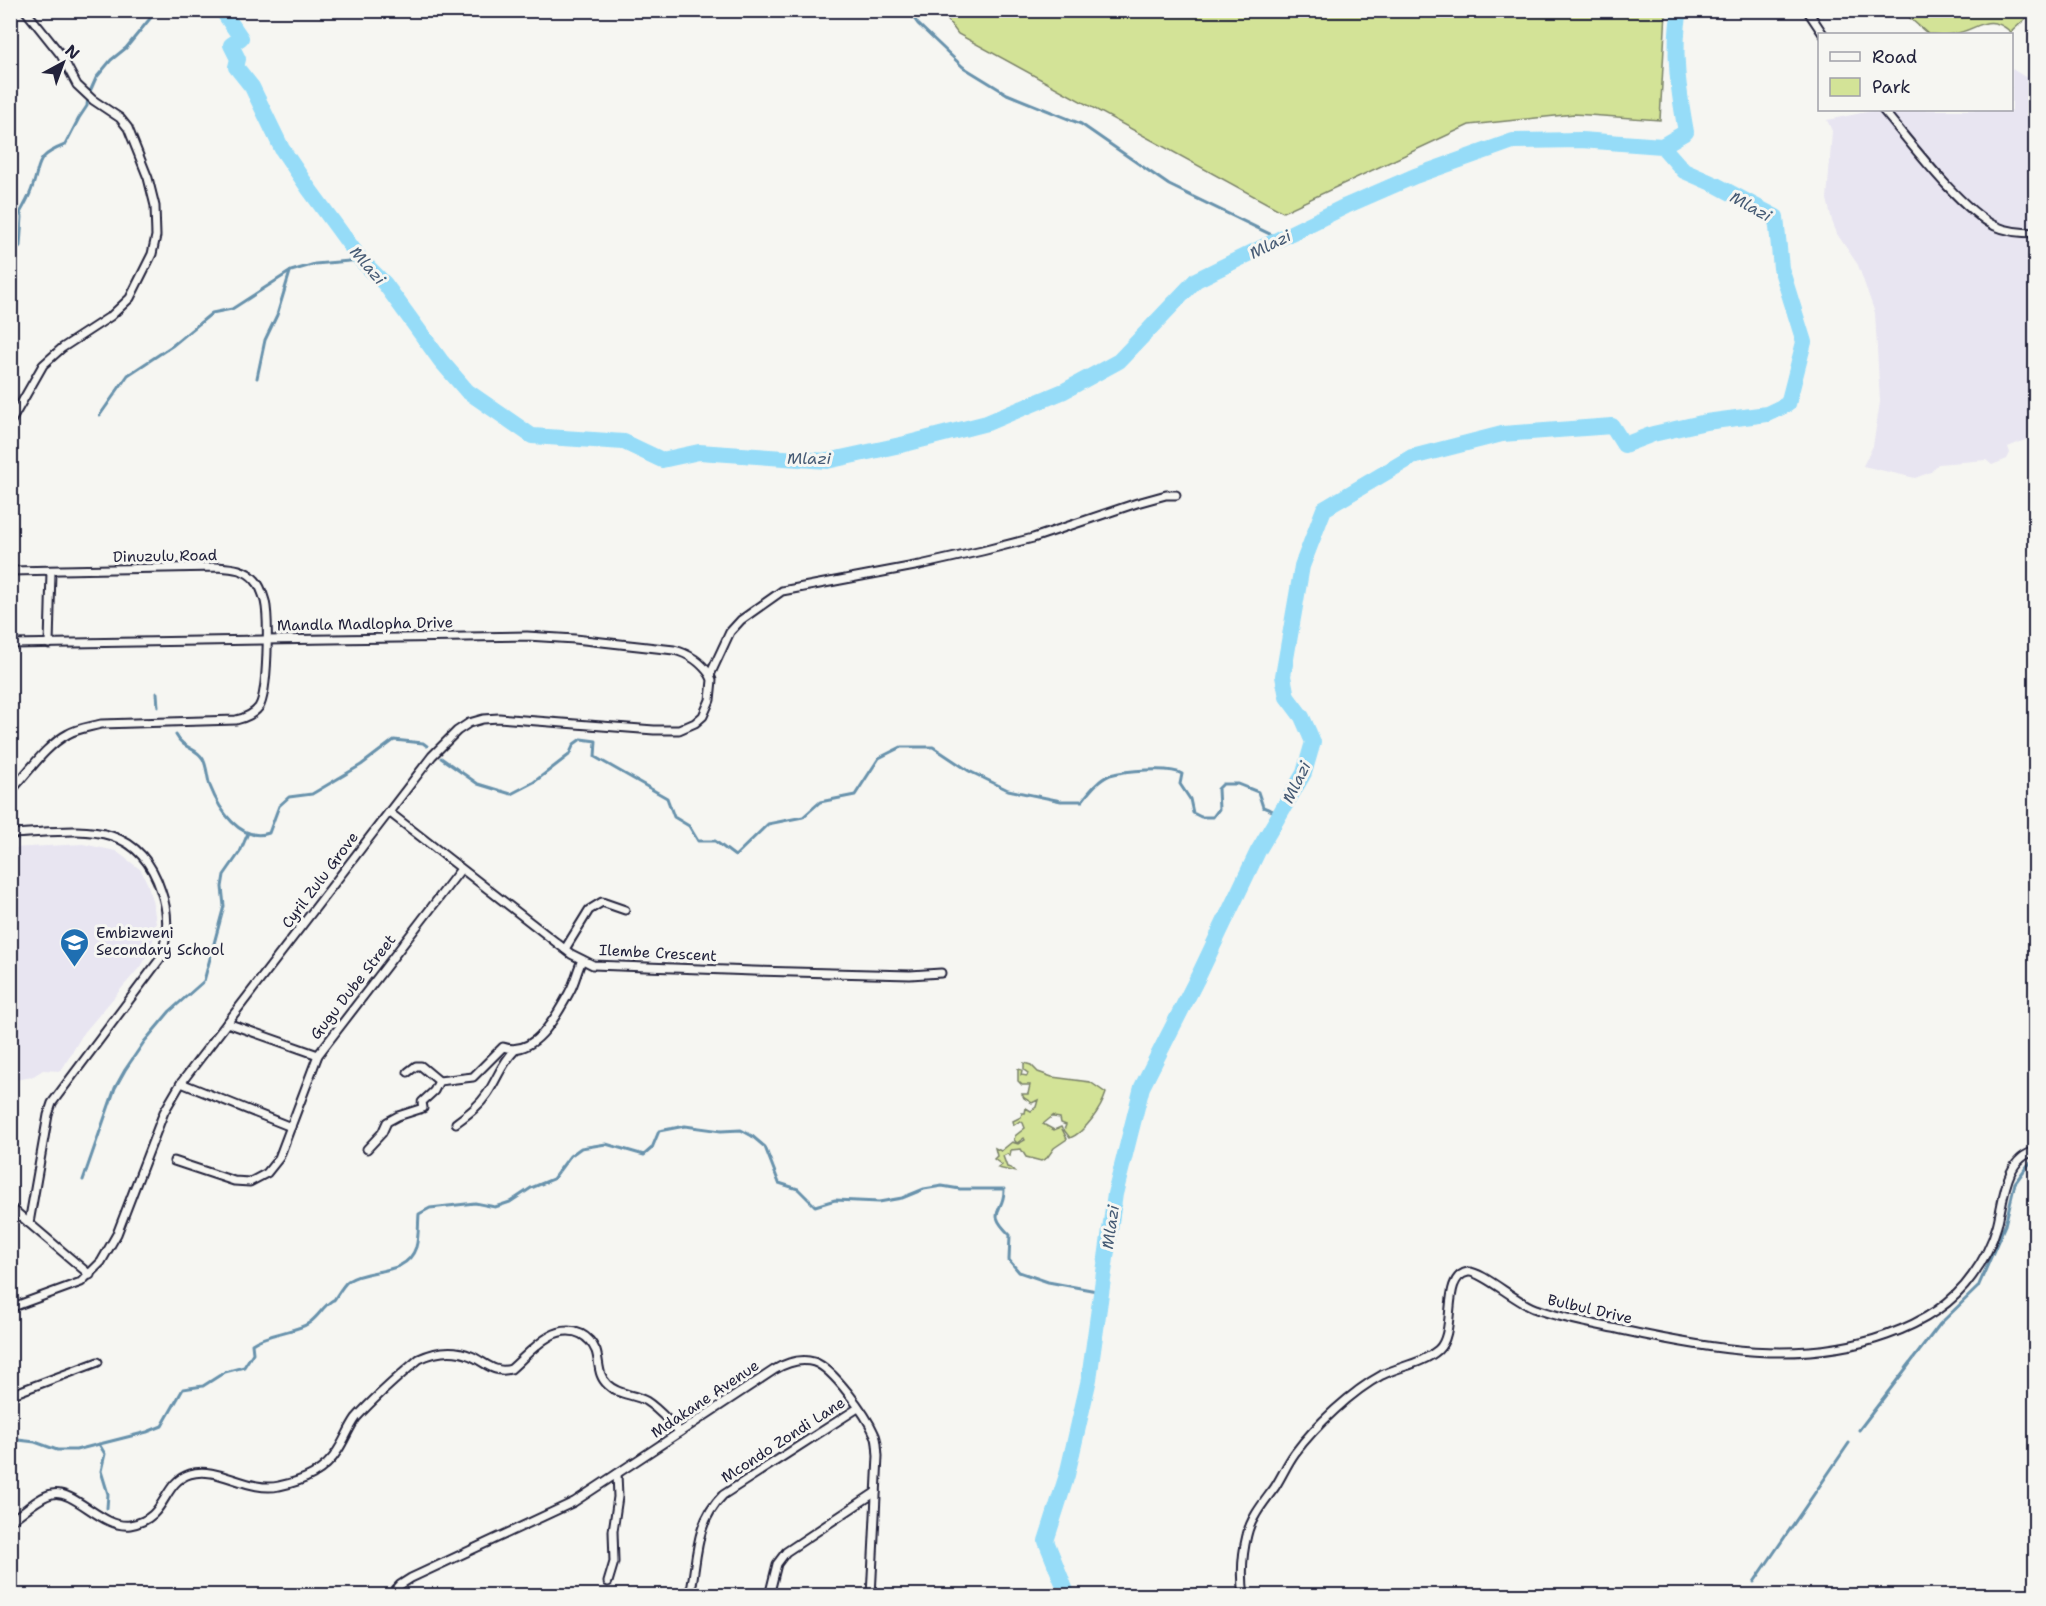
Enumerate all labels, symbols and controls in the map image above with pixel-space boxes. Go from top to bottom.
north arrow [33,33,93,93]
legend [1818,33,2013,111]
text: N [61,40,84,64]
text: Road [1872,45,1917,69]
text: Park [1872,75,1911,99]
water label: Mlazi [1726,187,1776,227]
water label: Mlazi [1246,225,1295,264]
water label: Mlazi [345,242,390,289]
water label: Mlazi [787,448,832,469]
street label: Dinuzulu Road [113,545,218,567]
street label: Mandla Madlopha Drive [277,612,453,636]
water label: Mlazi [1277,757,1316,807]
street label: Cyril Zulu Grove [277,828,363,932]
place label: Embizweni Secondary School [96,923,225,960]
school or university icon: Embizweni Secondary School [59,926,91,968]
street label: Gugu Dube Street [306,930,400,1044]
street label: Ilembe Crescent [599,940,717,966]
water label: Mlazi [1097,1203,1124,1250]
street label: Bulbul Drive [1546,1290,1634,1328]
street label: Mdakane Avenue [647,1355,763,1443]
street label: Mcondo Zondi Lane [717,1392,849,1488]

